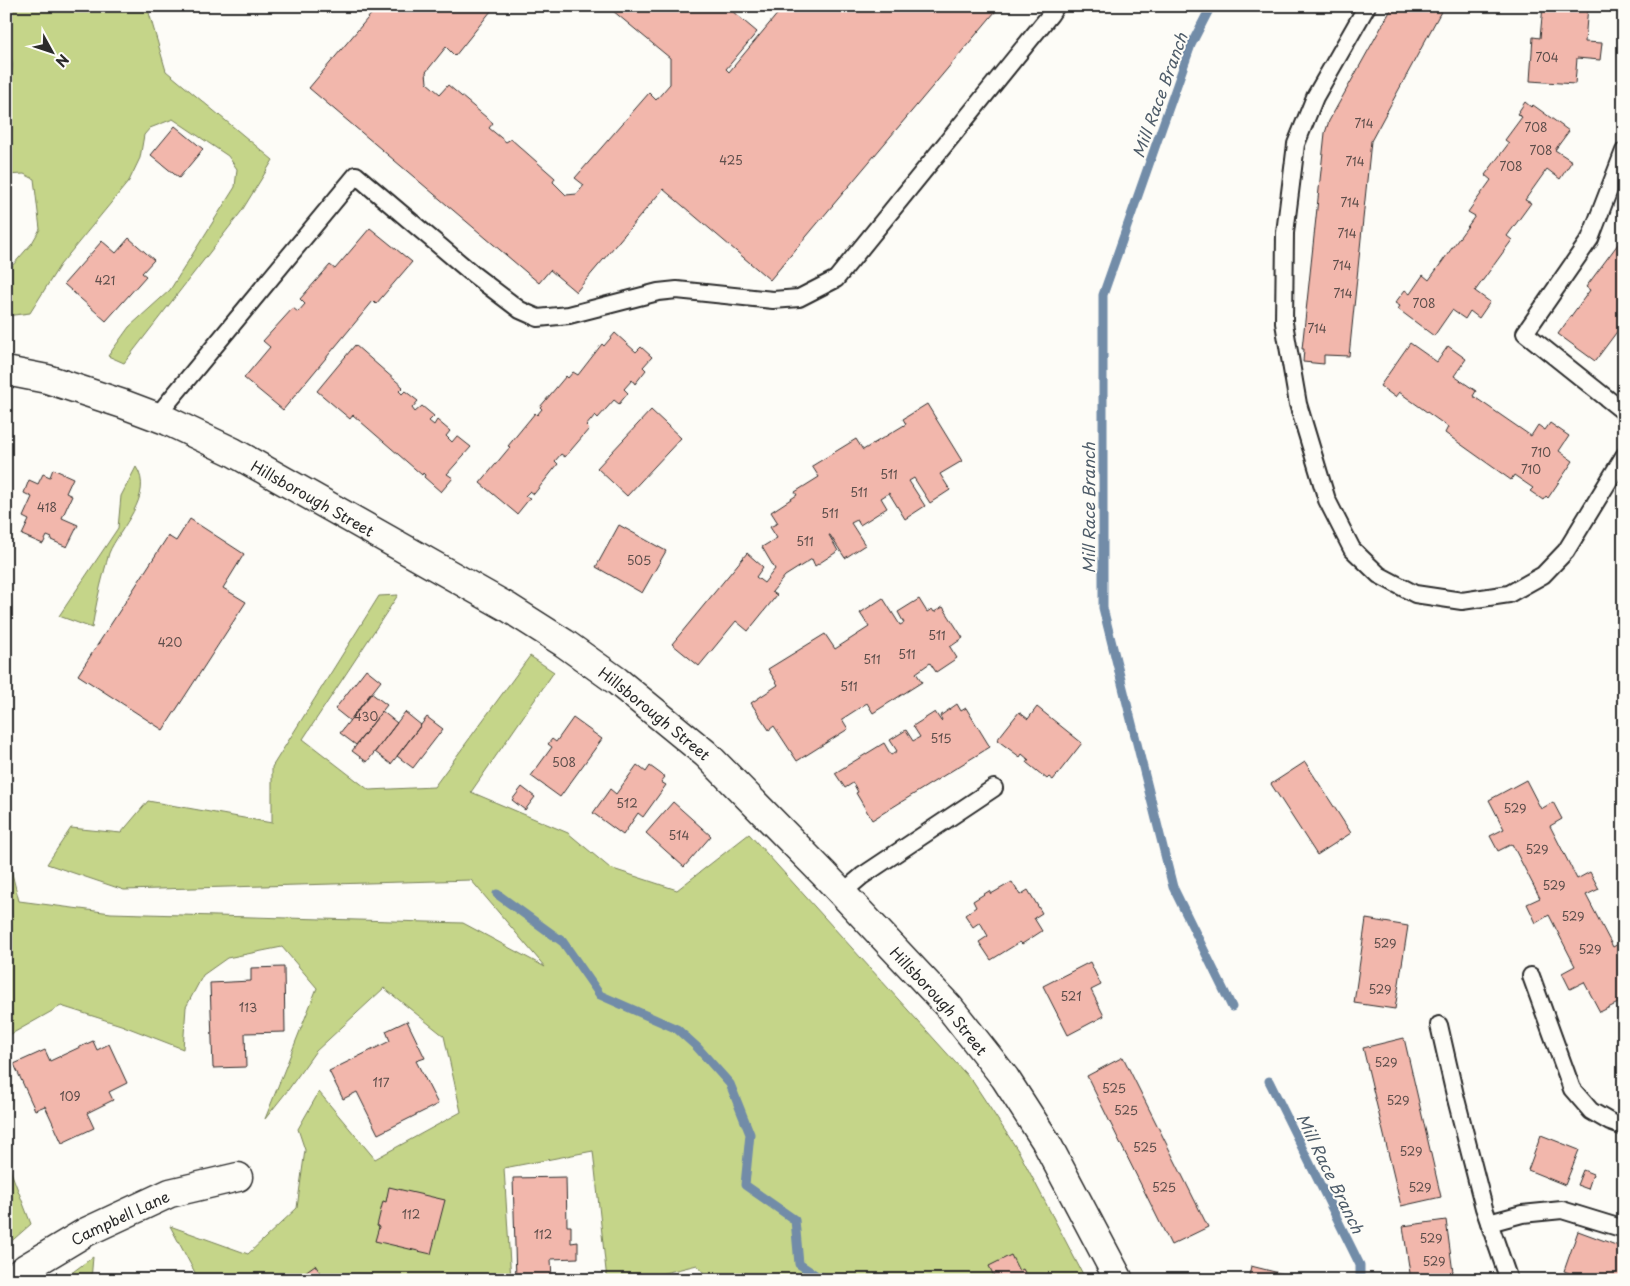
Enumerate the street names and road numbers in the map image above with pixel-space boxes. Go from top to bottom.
street label: Hillsborough Street [247,453,379,541]
street label: Hillsborough Street [594,660,717,765]
street label: Hillsborough Street [886,941,994,1060]
street label: Campbell Lane [66,1184,173,1250]

